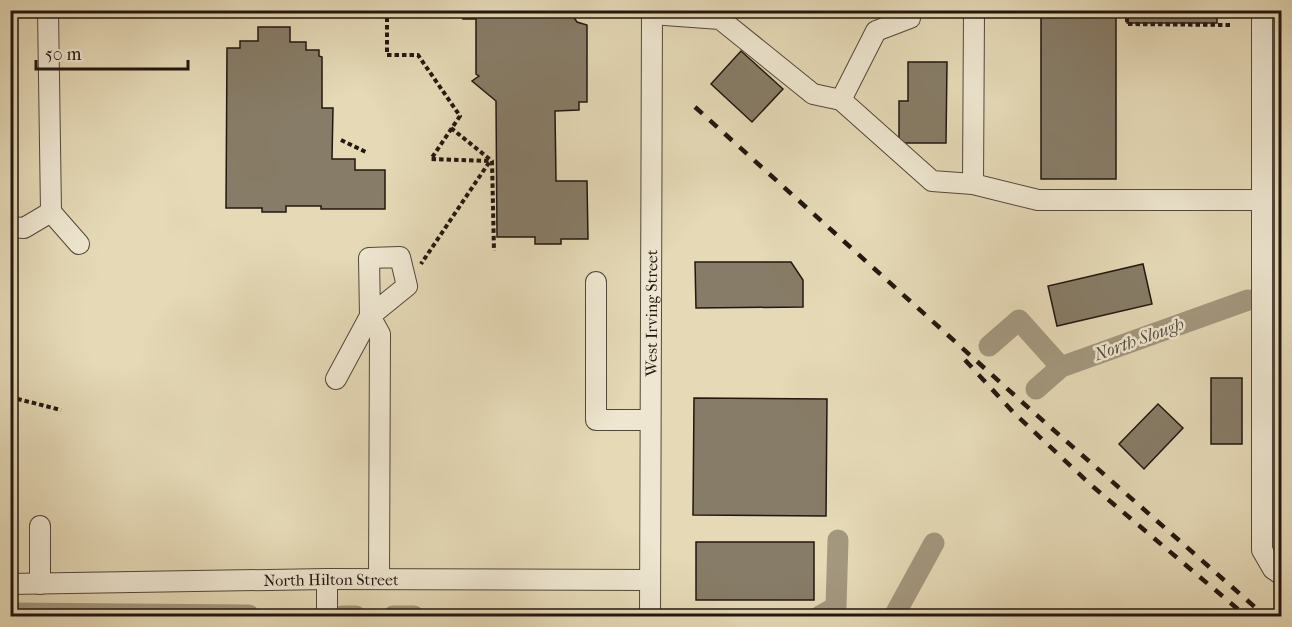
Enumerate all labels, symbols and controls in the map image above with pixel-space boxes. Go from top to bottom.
scale bar [36,33,188,71]
text: 50 m [45,44,82,65]
street label: West Irving Street [642,249,661,378]
water label: North Slough [1090,314,1187,366]
street label: North Hilton Street [263,570,399,590]

